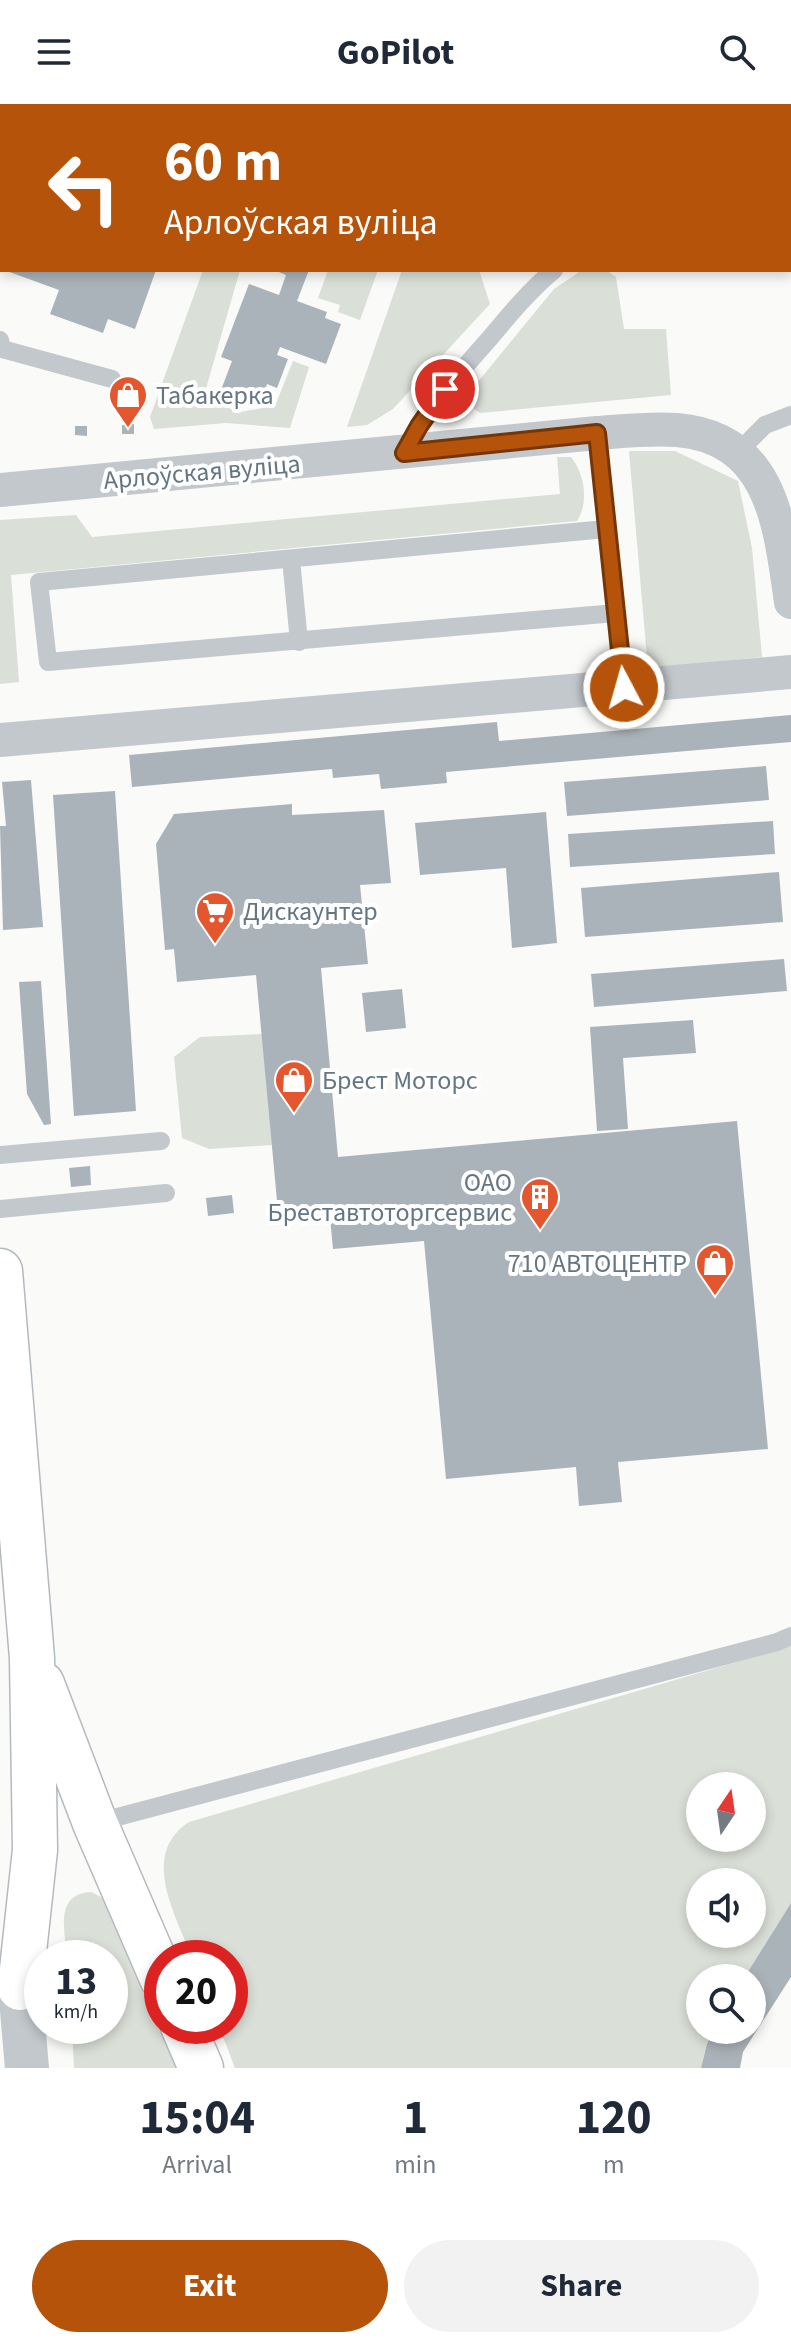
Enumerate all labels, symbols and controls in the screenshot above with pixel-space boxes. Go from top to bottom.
text: GoPilot [337,27,454,78]
icon: menu [32,30,76,74]
icon: search [715,30,759,74]
text: 60 m [164,123,282,202]
icon: left [32,136,136,240]
text: Арлоўская вуліца [164,197,438,248]
pin [411,355,479,423]
icon: arrive [423,367,467,411]
shop icon: Табакерка [107,374,149,429]
place label: Табакерка [156,377,274,414]
street label: Арлоўская вуліца [102,445,302,499]
position arrow [582,646,666,730]
supermarket icon: Дискаунтер [194,890,236,945]
place label: Дискаунтер [243,893,378,930]
shop icon: Брест Моторс [273,1059,315,1114]
place label: Брест Моторс [322,1062,478,1099]
place label: ОАО Бреставтоторгсервис [268,1164,512,1231]
building icon: ОАО Бреставтоторгсервис [519,1176,561,1231]
shop icon: 710 АВТОЦЕНТР [694,1242,736,1297]
place label: 710 АВТОЦЕНТР [508,1245,687,1282]
north arrow [686,1772,766,1852]
map controls [686,1772,766,2044]
button: sound [686,1868,766,1948]
speed limit sign: 20 [144,1940,248,2044]
text: 13 [55,1953,97,2010]
button: search [686,1964,766,2044]
text: km/h [54,1998,98,2026]
text: 15:04 [139,2084,255,2152]
text: 1 [403,2084,428,2152]
text: 120 [576,2084,652,2152]
text: Arrival [162,2146,232,2183]
text: min [394,2146,436,2183]
text: m [603,2146,624,2183]
button: Exit [32,2240,388,2332]
button: Share [404,2240,759,2332]

